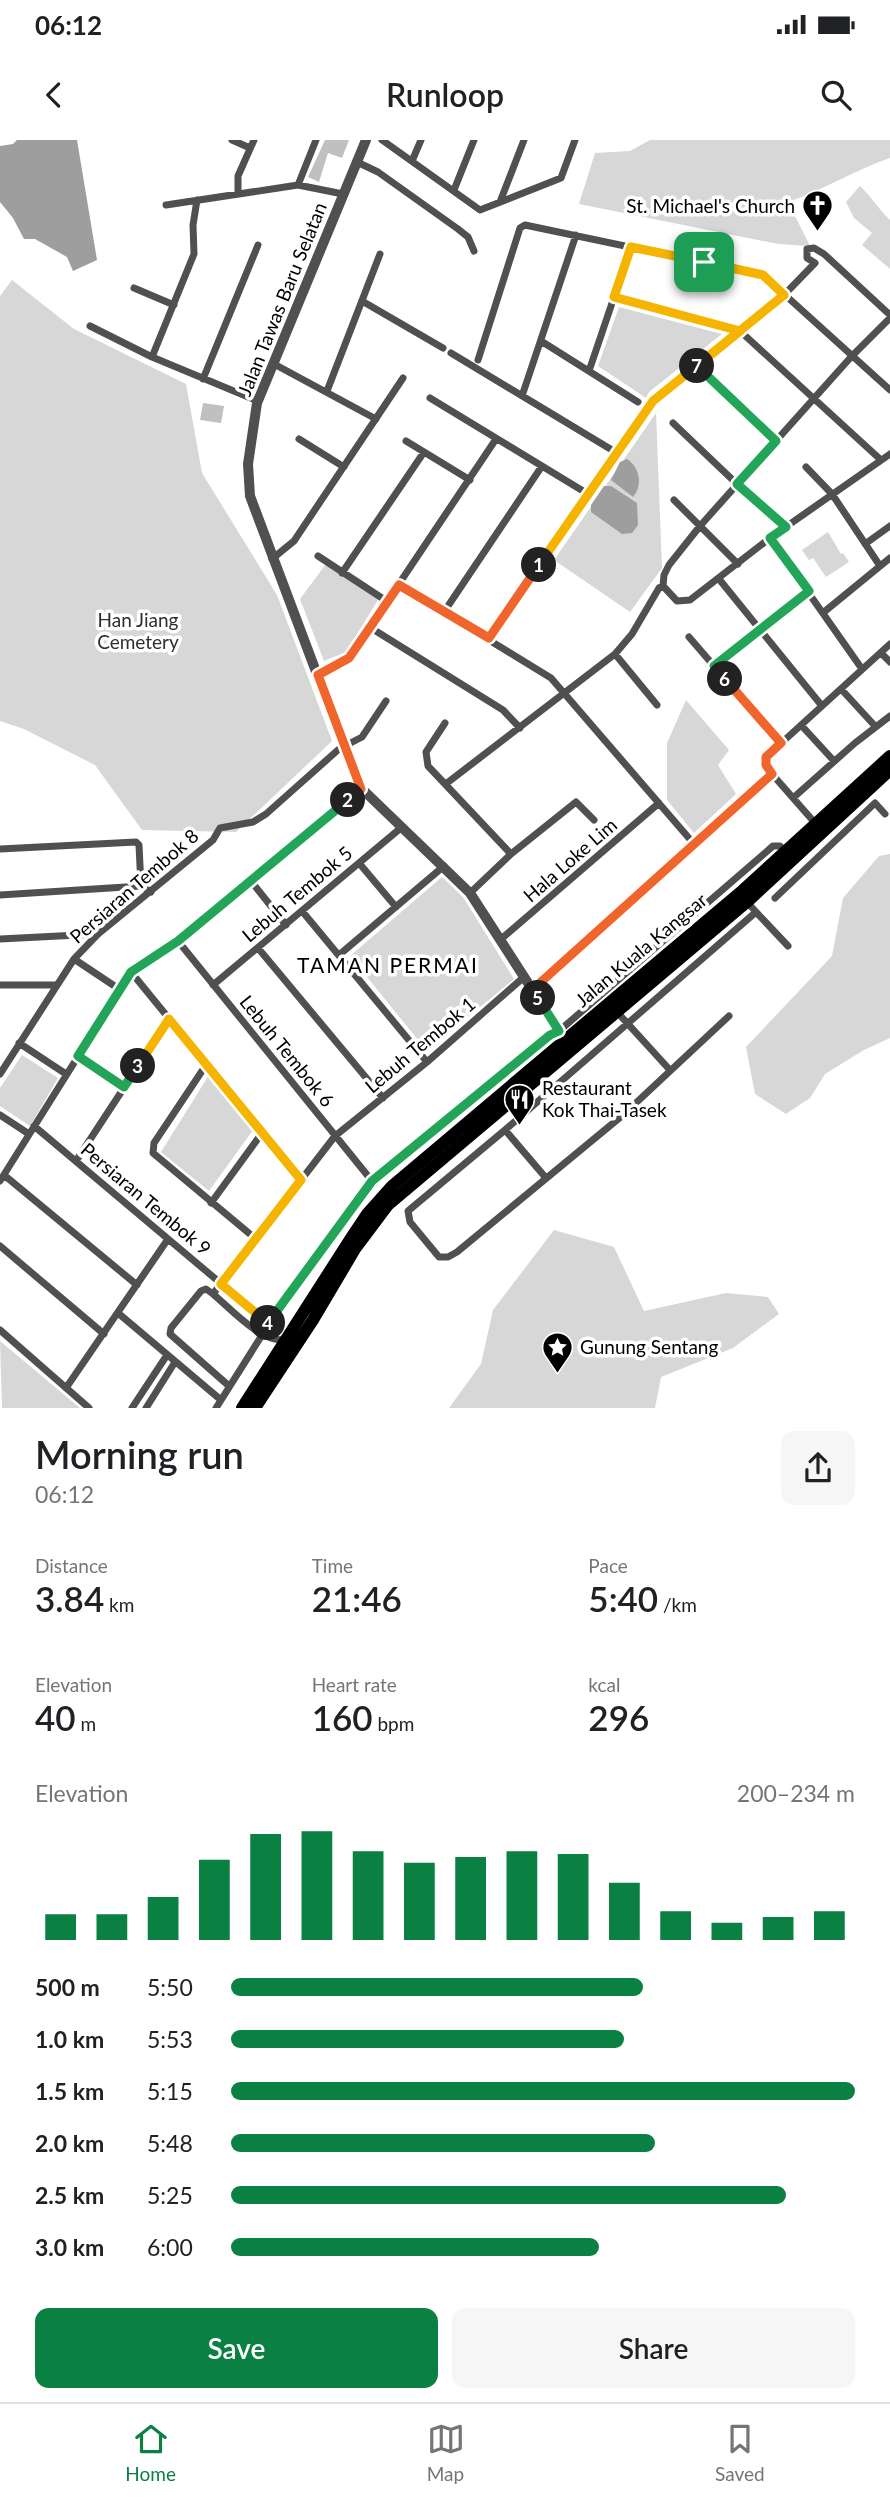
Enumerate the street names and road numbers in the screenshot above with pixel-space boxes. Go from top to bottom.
street label: Jalan Tawas Baru Selatan [232,199,331,399]
street label: Hala Loke Lim [518,813,621,906]
street label: Persiaran Tembok 8 [65,824,203,948]
street label: Lebuh Tembok 5 [237,841,356,946]
street label: Jalan Kuala Kangsar [570,888,711,1011]
street label: Lebuh Tembok 6 [235,990,339,1111]
street label: Lebuh Tembok 1 [360,992,479,1097]
street label: Persiaran Tembok 9 [77,1138,216,1260]

